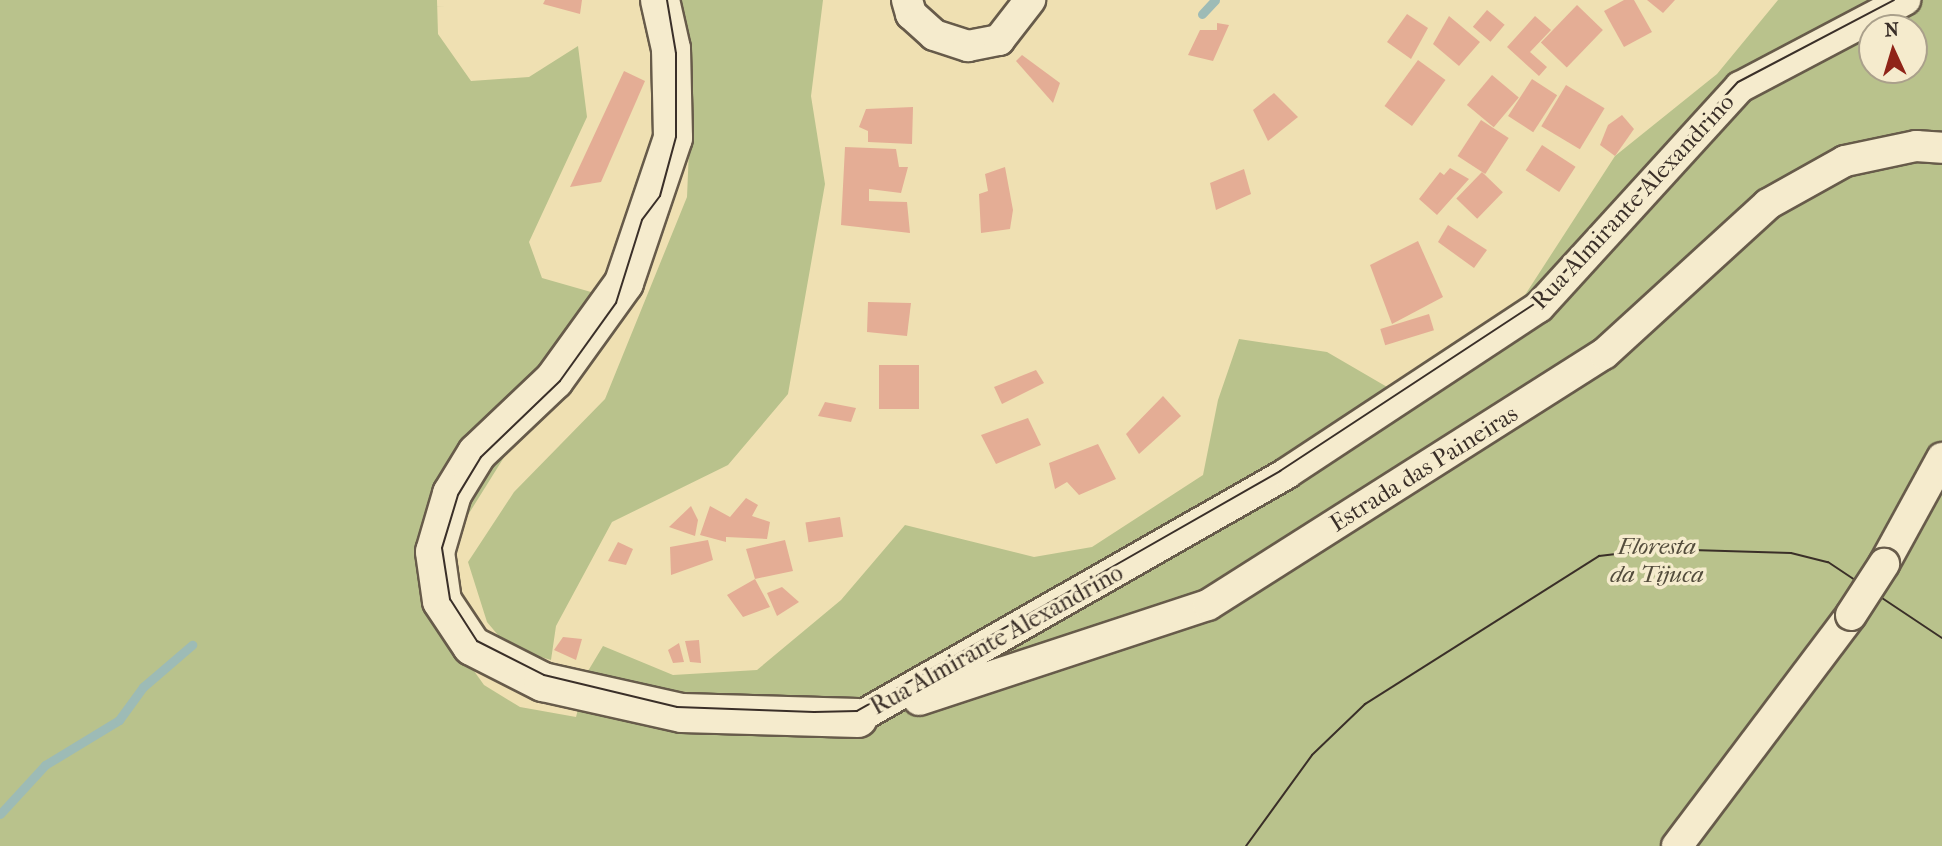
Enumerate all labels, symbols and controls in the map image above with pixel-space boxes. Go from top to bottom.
north arrow [1858,14,1928,84]
text: N [1884,19,1900,42]
street label: Rua Almirante Alexandrino [1526,88,1740,316]
street label: Estrada das Paineiras [1325,399,1523,539]
park label: Floresta da Tijuca [1610,533,1704,589]
street label: Rua Almirante Alexandrino [866,559,1128,721]

